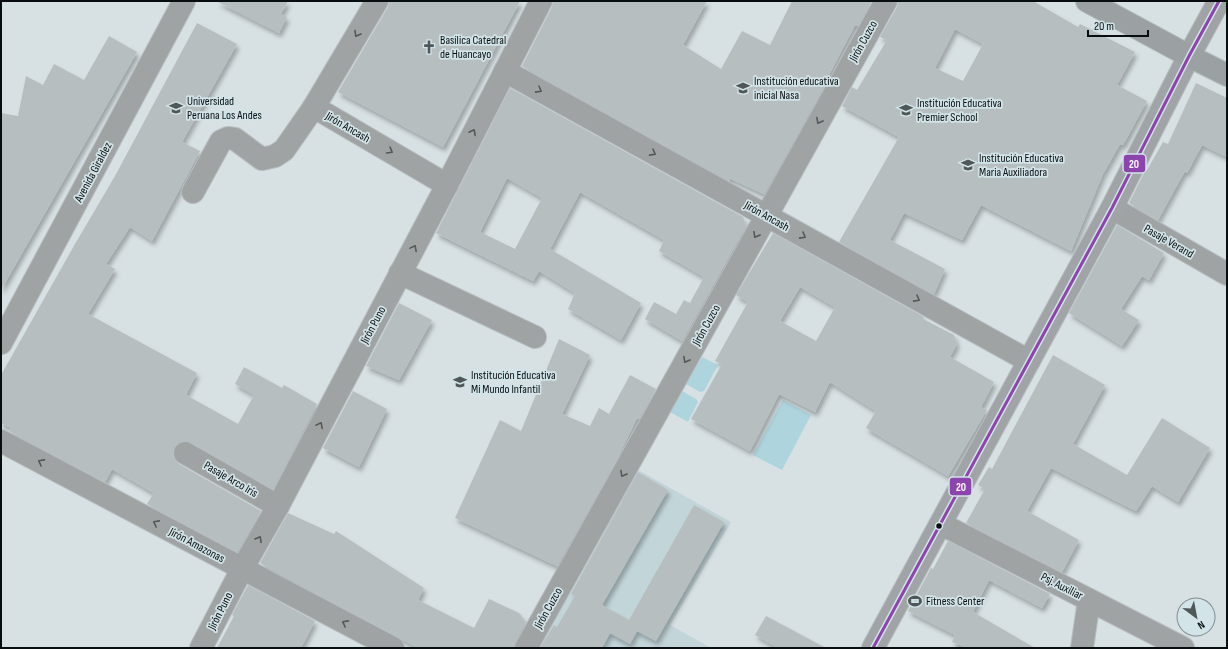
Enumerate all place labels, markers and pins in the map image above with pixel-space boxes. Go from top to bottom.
place label: Basílica Catedral de Huancayo [440,33,506,62]
church icon: Basílica Catedral de Huancayo [421,39,437,55]
place label: Institución educativa inicial Nasa [754,74,839,103]
school or university icon: Institución educativa inicial Nasa [735,80,751,96]
place label: Universidad Peruana Los Andes [187,94,262,123]
place label: Institución Educativa Premier School [917,96,1002,125]
school or university icon: Universidad Peruana Los Andes [168,100,184,116]
school or university icon: Institución Educativa Premier School [898,102,914,118]
place label: Institución Educativa Maria Auxiliadora [979,151,1064,180]
school or university icon: Institución Educativa Maria Auxiliadora [960,157,976,173]
place label: Institución Educativa Mi Mundo Infantil [471,368,556,397]
school or university icon: Institución Educativa Mi Mundo Infantil [452,374,468,390]
unlabelled marker [934,521,944,531]
sports icon: Fitness Center [907,593,923,609]
place label: Fitness Center [926,594,985,609]

